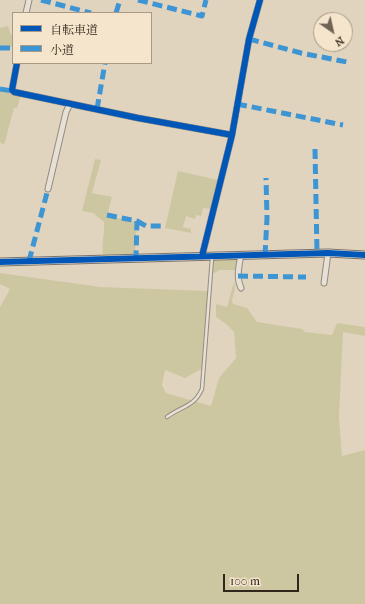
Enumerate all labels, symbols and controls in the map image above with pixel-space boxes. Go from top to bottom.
legend [12,12,152,64]
north arrow [313,12,353,52]
text: 自転車道 [50,23,98,37]
text: N [332,34,347,49]
text: 小道 [50,43,74,57]
scale bar [225,566,301,592]
text: 100 m [230,574,260,588]

